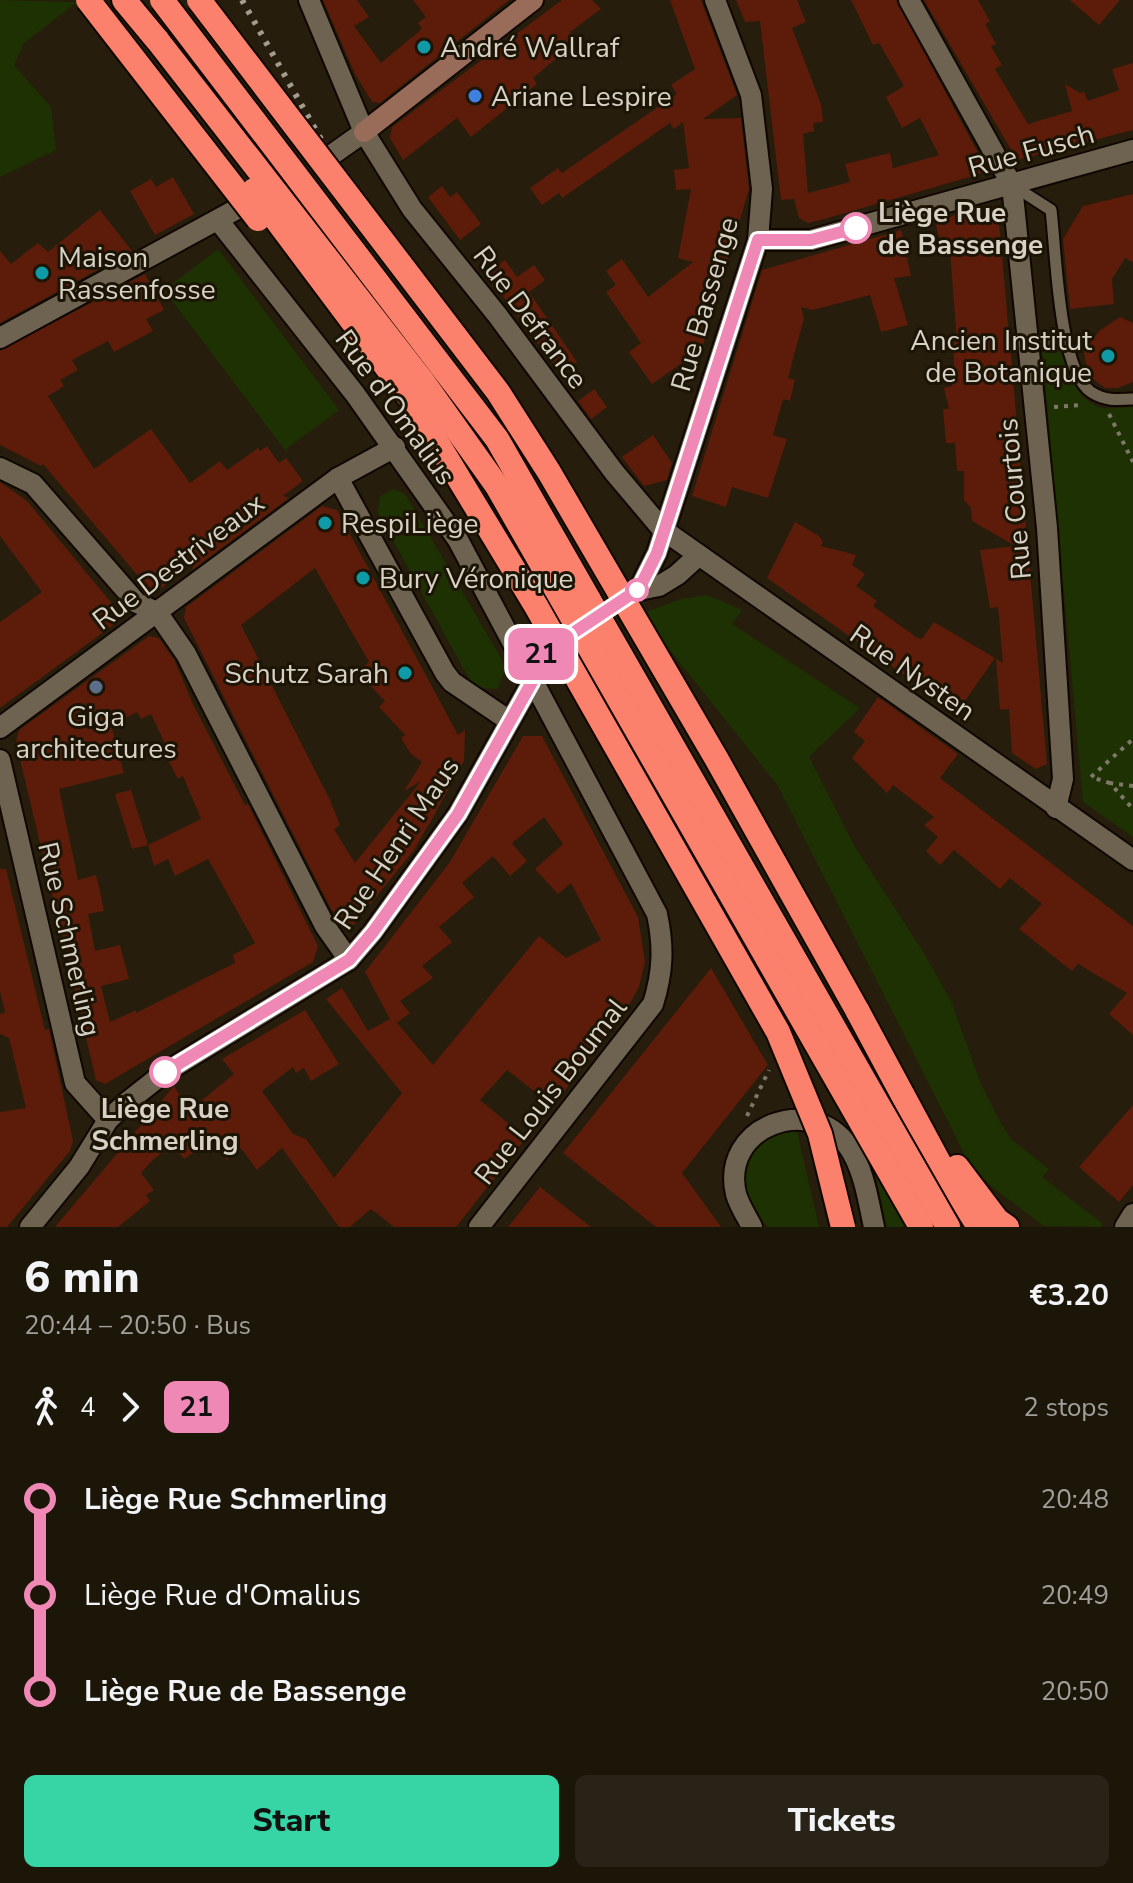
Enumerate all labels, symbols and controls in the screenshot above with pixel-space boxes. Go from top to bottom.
place label: André Wallraf [440,29,620,67]
marker: André Wallraf [415,38,433,56]
place label: Ariane Lespire [491,78,672,116]
marker: Ariane Lespire [466,87,484,105]
street label: Rue Fusch [964,115,1099,187]
place label: Liège Rue de Bassenge [878,194,1043,264]
street label: Rue Bassenge [662,213,748,396]
marker: Liège Rue de Bassenge [841,213,871,243]
street label: Rue Defrance [464,238,596,397]
place label: Maison Rassenfosse [58,239,216,309]
marker: Maison Rassenfosse [33,264,51,282]
street label: Rue d'Omalius [326,322,464,493]
place label: Ancien Institut de Botanique [910,322,1092,392]
marker: Ancien Institut de Botanique [1099,347,1117,365]
street label: Rue Courtois [989,417,1041,581]
street label: Rue Destriveaux [85,484,273,639]
place label: RespiLiège [341,505,479,543]
marker: RespiLiège [316,514,334,532]
place label: Bury Véronique [379,560,573,598]
marker: Bury Véronique [354,569,372,587]
unlabelled marker [626,579,648,601]
street label: Rue Nysten [842,616,983,730]
line badge: 21 [505,628,577,680]
text: 21 [524,635,558,673]
place label: Schutz Sarah [225,655,389,693]
marker: Schutz Sarah [396,664,414,682]
marker: Giga architectures [87,678,105,696]
place label: Giga architectures [15,698,177,768]
street label: Rue Henri Maus [325,750,469,937]
street label: Rue Schmerling [28,838,110,1040]
street label: Rue Louis Boumal [466,990,636,1193]
marker: Liège Rue Schmerling [150,1057,180,1087]
place label: Liège Rue Schmerling [91,1090,239,1160]
text: 6 min [24,1248,140,1308]
text: €3.20 [1030,1275,1109,1316]
text: 20:44 – 20:50 · Bus [24,1308,251,1343]
icon: walk [24,1385,68,1429]
icon: forward [108,1385,152,1429]
text: 21 [180,1388,213,1426]
text: 4 [80,1390,96,1425]
text: 2 stops [1023,1390,1109,1425]
text: Liège Rue Schmerling [84,1479,387,1520]
text: 20:48 [1041,1482,1109,1517]
text: Liège Rue d'Omalius [84,1575,361,1616]
text: 20:49 [1041,1578,1109,1613]
text: Liège Rue de Bassenge [84,1671,406,1712]
text: 20:50 [1041,1674,1109,1709]
button: Start [24,1775,559,1867]
button: Tickets [575,1775,1109,1867]

